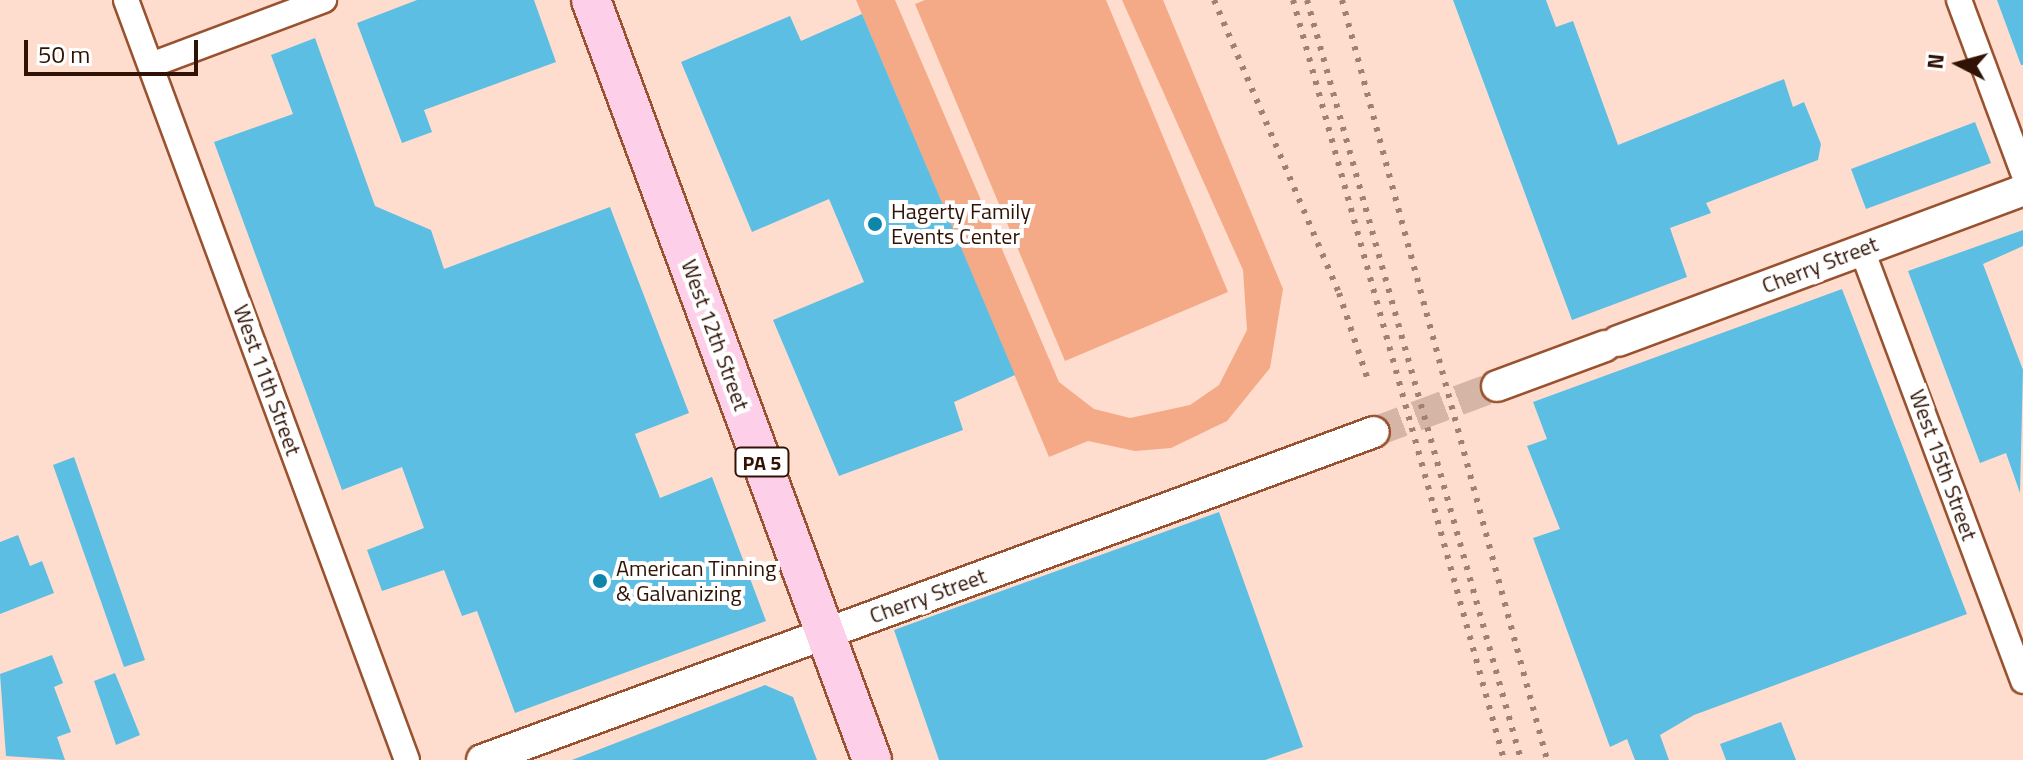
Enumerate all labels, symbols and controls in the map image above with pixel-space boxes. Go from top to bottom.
scale bar [28,24,202,74]
north arrow [1919,24,1999,104]
text: 50 m [38,36,90,72]
text: N [1917,52,1953,71]
place label: Hagerty Family Events Center [891,198,1031,250]
marker: Hagerty Family Events Center [866,215,884,233]
street label: Cherry Street [1758,231,1882,299]
street label: West 12th Street [675,256,755,414]
street label: West 11th Street [227,301,307,459]
street label: West 15th Street [1903,386,1983,544]
road number: PA 5 [734,446,790,478]
place label: American Tinning & Galvanizing [616,555,776,606]
street label: Cherry Street [866,563,990,629]
marker: American Tinning & Galvanizing [591,572,609,590]

